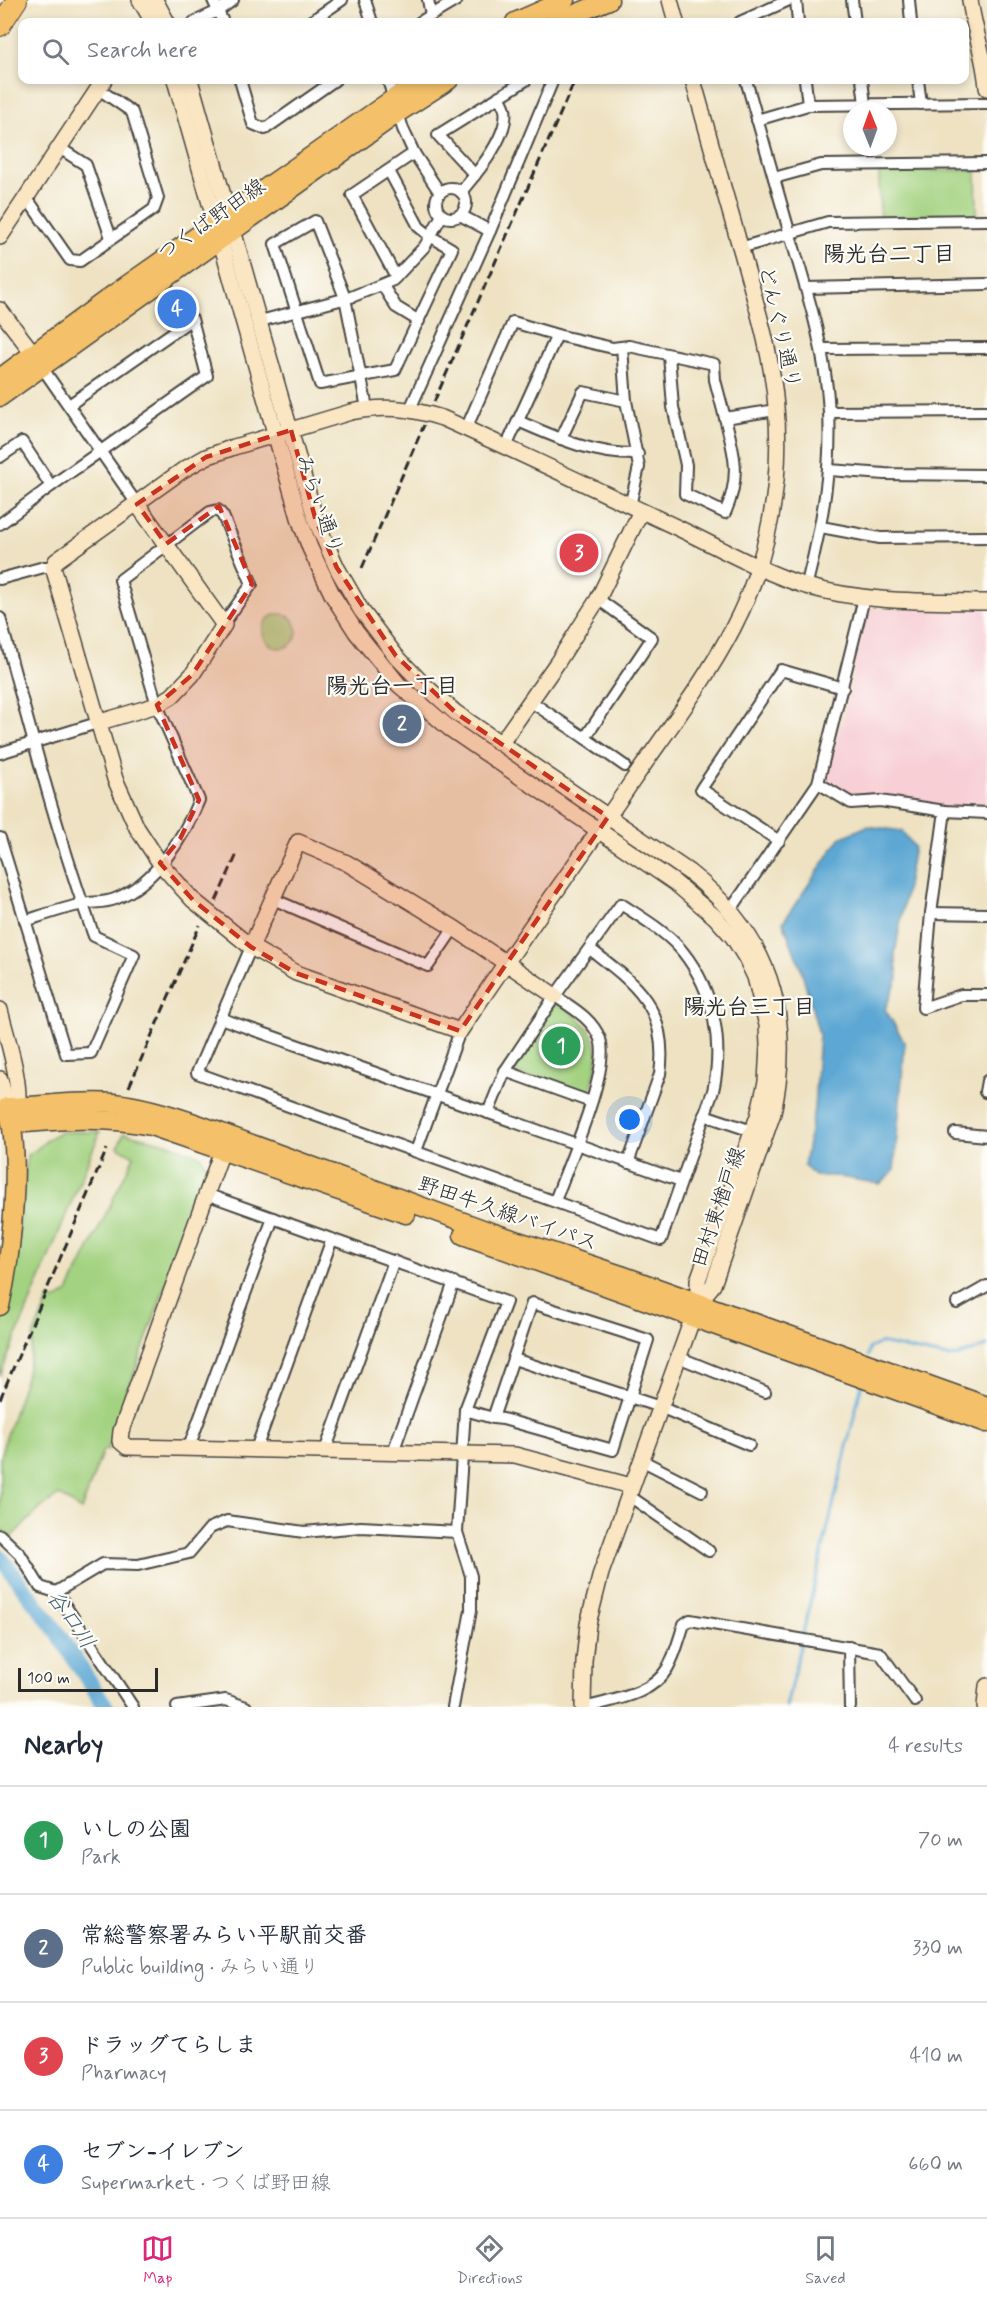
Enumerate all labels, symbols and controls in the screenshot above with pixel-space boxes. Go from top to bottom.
search box [18,18,969,84]
icon: search [39,35,72,68]
text: Search here [87,37,198,65]
north arrow [843,102,897,156]
street label: つくば野田線 [152,172,271,267]
district label: 陽光台二丁目 [823,241,955,269]
street label: どんぐり通り [751,262,807,392]
pin: 4 [158,286,196,332]
street label: みらい通り [289,450,349,559]
pin: 3 [560,530,598,576]
district label: 陽光台一丁目 [326,673,458,701]
pin: 2 [382,702,422,746]
district label: 陽光台三丁目 [683,994,815,1022]
pin: 1 [542,1024,580,1068]
your location [615,1105,644,1134]
street label: 田村東楢戸線 [685,1143,753,1271]
street label: 野田牛久線バイパス [414,1170,601,1258]
water label: 谷口川 [40,1585,101,1655]
scale bar [18,1665,158,1692]
text: 100 m [27,1668,70,1689]
text: Nearby [24,1729,103,1763]
text: 4 results [888,1733,963,1760]
text: いしの公園 [81,1816,191,1844]
text: 1 [39,1827,48,1854]
text: 70 m [918,1827,963,1854]
text: Park [81,1844,121,1871]
text: 常総警察署みらい平駅前交番 [81,1922,367,1950]
text: 2 [39,1935,48,1962]
text: 330 m [912,1935,963,1962]
text: Public building · みらい通り [81,1954,320,1981]
text: ドラッグてらしま [81,2032,257,2060]
text: 3 [39,2043,48,2070]
text: 410 m [909,2043,963,2070]
text: Pharmacy [81,2060,167,2087]
text: セブン-イレブン [81,2138,245,2166]
text: 4 [38,2151,49,2178]
text: 660 m [908,2151,963,2178]
text: Supermarket · つくば野田線 [81,2170,331,2197]
tab: Map [141,2232,174,2289]
tab: Directions [457,2232,523,2289]
tab: Saved [805,2232,846,2289]

